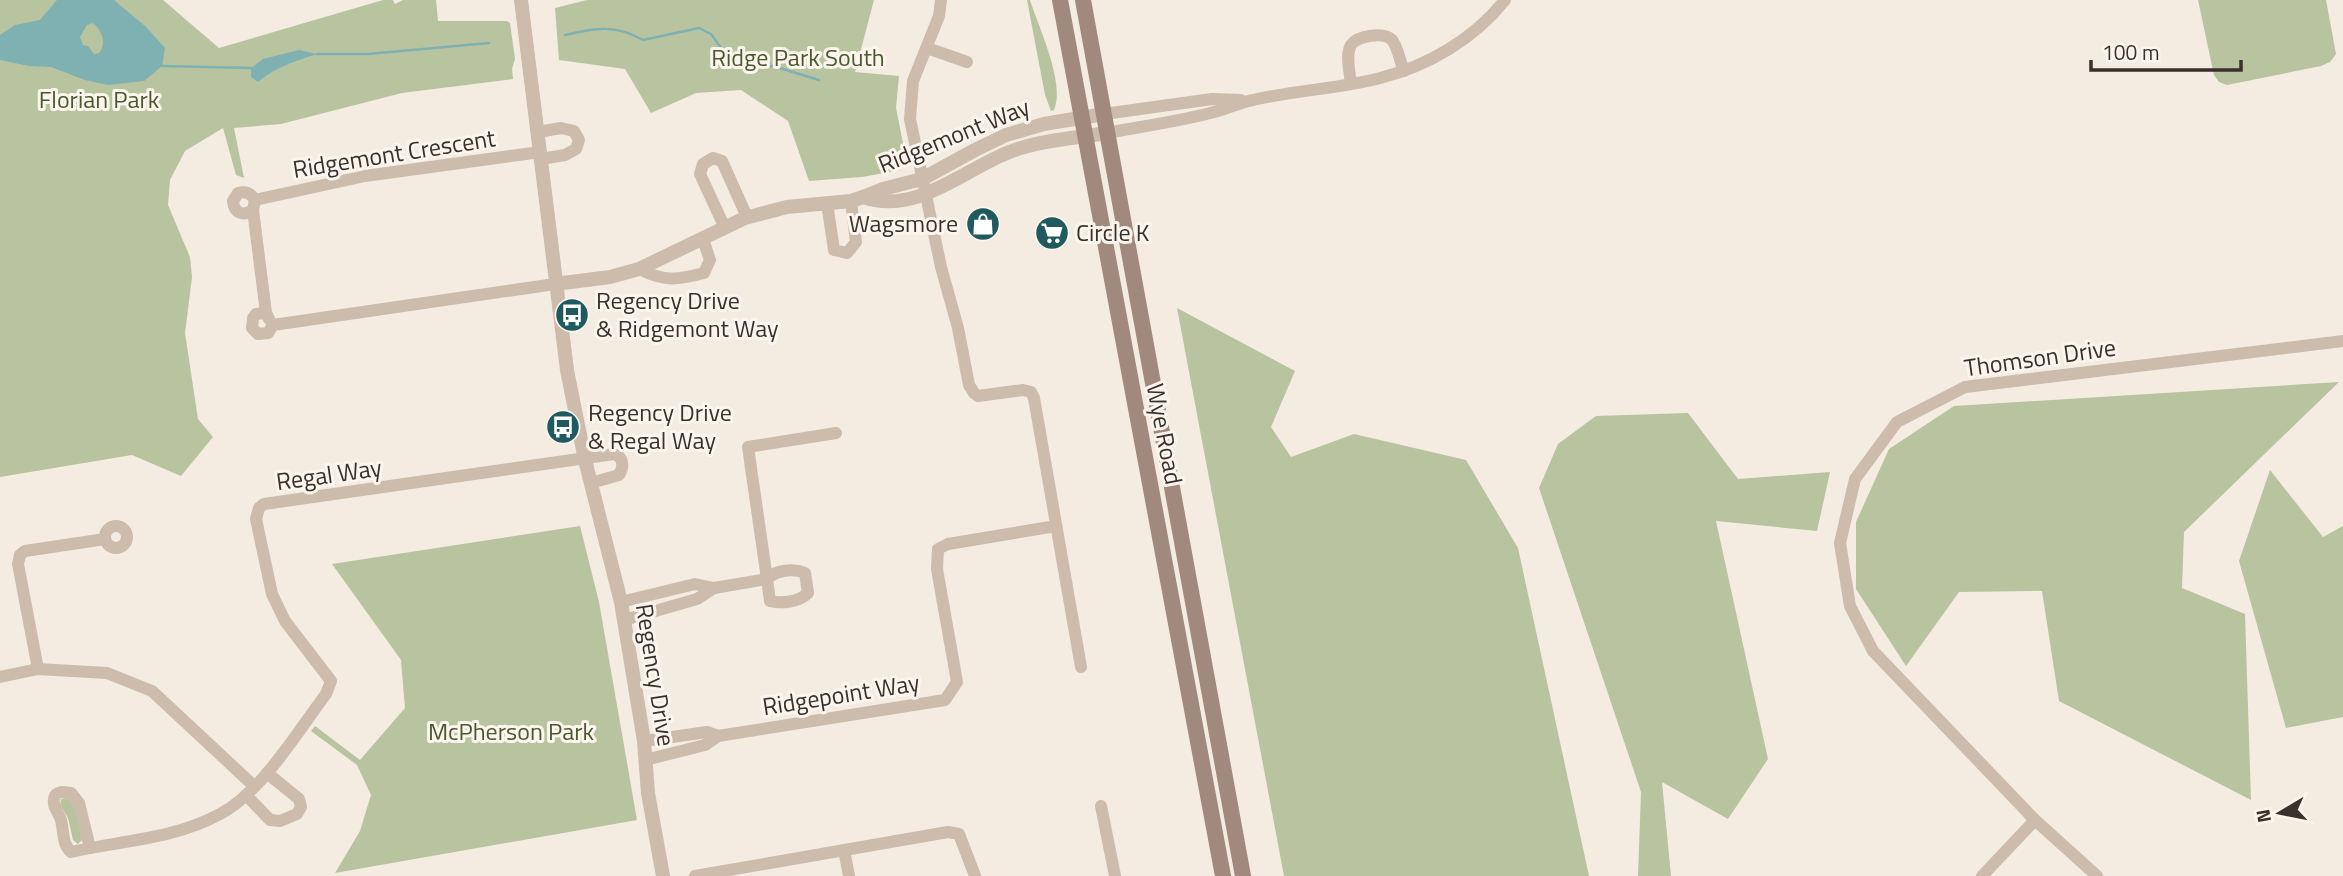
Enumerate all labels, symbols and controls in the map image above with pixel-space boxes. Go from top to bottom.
scale bar [2091,28,2242,72]
text: 100 m [2102,36,2159,68]
park label: Ridge Park South [711,39,885,75]
park label: Florian Park [39,81,160,117]
street label: Ridgemont Way [872,88,1035,182]
street label: Ridgemont Crescent [290,119,498,187]
place label: Wagsmore [849,205,958,241]
shop icon: Wagsmore [964,205,1002,243]
supermarket icon: Circle K [1033,214,1071,252]
place label: Circle K [1076,214,1150,250]
place label: Regency Drive & Ridgemont Way [596,282,779,346]
bus stop icon: Regency Drive & Ridgemont Way [553,296,591,334]
street label: Thomson Drive [1962,329,2118,385]
street label: Wye Road [1138,380,1192,487]
place label: Regency Drive & Regal Way [588,394,732,458]
bus stop icon: Regency Drive & Regal Way [544,408,582,446]
street label: Regal Way [274,449,384,499]
street label: Regency Drive [627,601,685,749]
street label: Ridgepoint Way [760,664,922,724]
park label: McPherson Park [428,713,594,749]
north arrow [2245,778,2315,848]
text: N [2247,807,2278,825]

